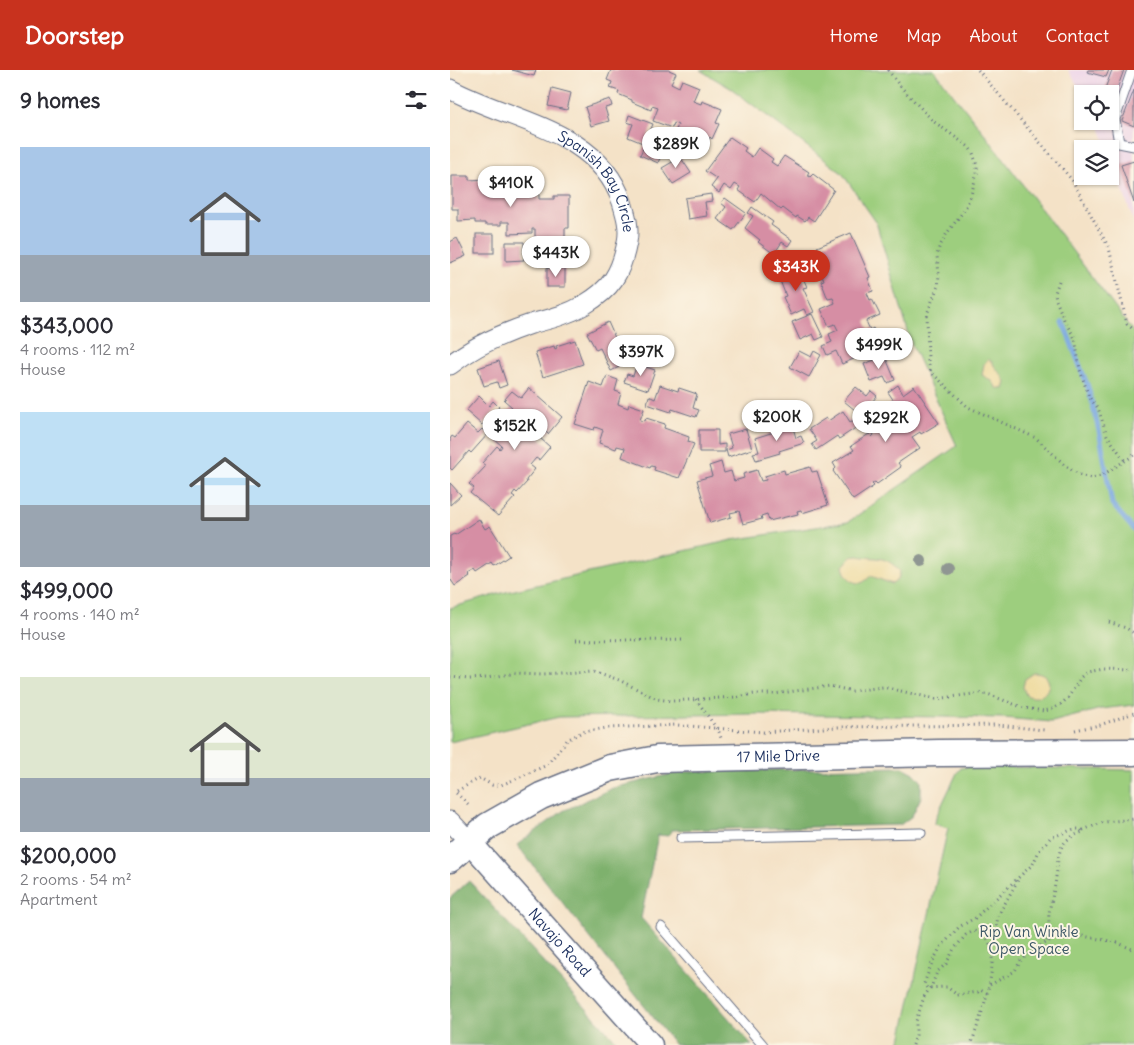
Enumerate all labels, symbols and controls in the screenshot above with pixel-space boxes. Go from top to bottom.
text: Doorstep [25,20,124,50]
text: Home [830,24,878,47]
text: Map [906,24,941,47]
text: About [969,24,1017,47]
text: Contact [1045,24,1109,47]
map controls [1074,85,1119,185]
button: locate [1074,85,1119,130]
icon: filters [402,86,430,114]
text: 9 homes [20,87,100,114]
street label: Spanish Bay Circle [555,126,638,233]
pin: $289K [641,126,711,169]
text: $289K [653,133,699,153]
button: layers [1074,140,1119,185]
pin: $410K [476,166,546,208]
text: $410K [489,172,533,192]
icon: home [180,179,270,269]
pin: $443K [521,236,591,278]
text: $443K [533,242,579,262]
pin: $343K [761,250,831,292]
text: $343K [773,256,819,276]
text: $343,000 [20,312,114,339]
pin: $499K [844,328,914,370]
pin: $397K [606,334,676,377]
text: $499K [856,334,902,354]
text: 4 rooms · 112 m² [20,339,135,359]
text: $397K [619,341,663,361]
text: House [20,359,66,379]
pin: $200K [742,400,812,442]
pin: $292K [851,400,921,443]
text: $200K [753,406,801,426]
text: $292K [863,407,909,427]
pin: $152K [480,408,550,451]
text: $152K [494,415,536,435]
icon: home [180,444,270,534]
text: $499,000 [20,577,113,604]
text: 4 rooms · 140 m² [20,604,140,624]
text: House [20,624,66,644]
icon: home [180,709,270,799]
street label: 17 Mile Drive [737,746,820,766]
text: $200,000 [20,842,117,869]
text: 2 rooms · 54 m² [20,869,132,889]
text: Apartment [20,889,98,909]
street label: Navajo Road [524,904,595,980]
park label: Rip Van Winkle Open Space [979,922,1079,958]

